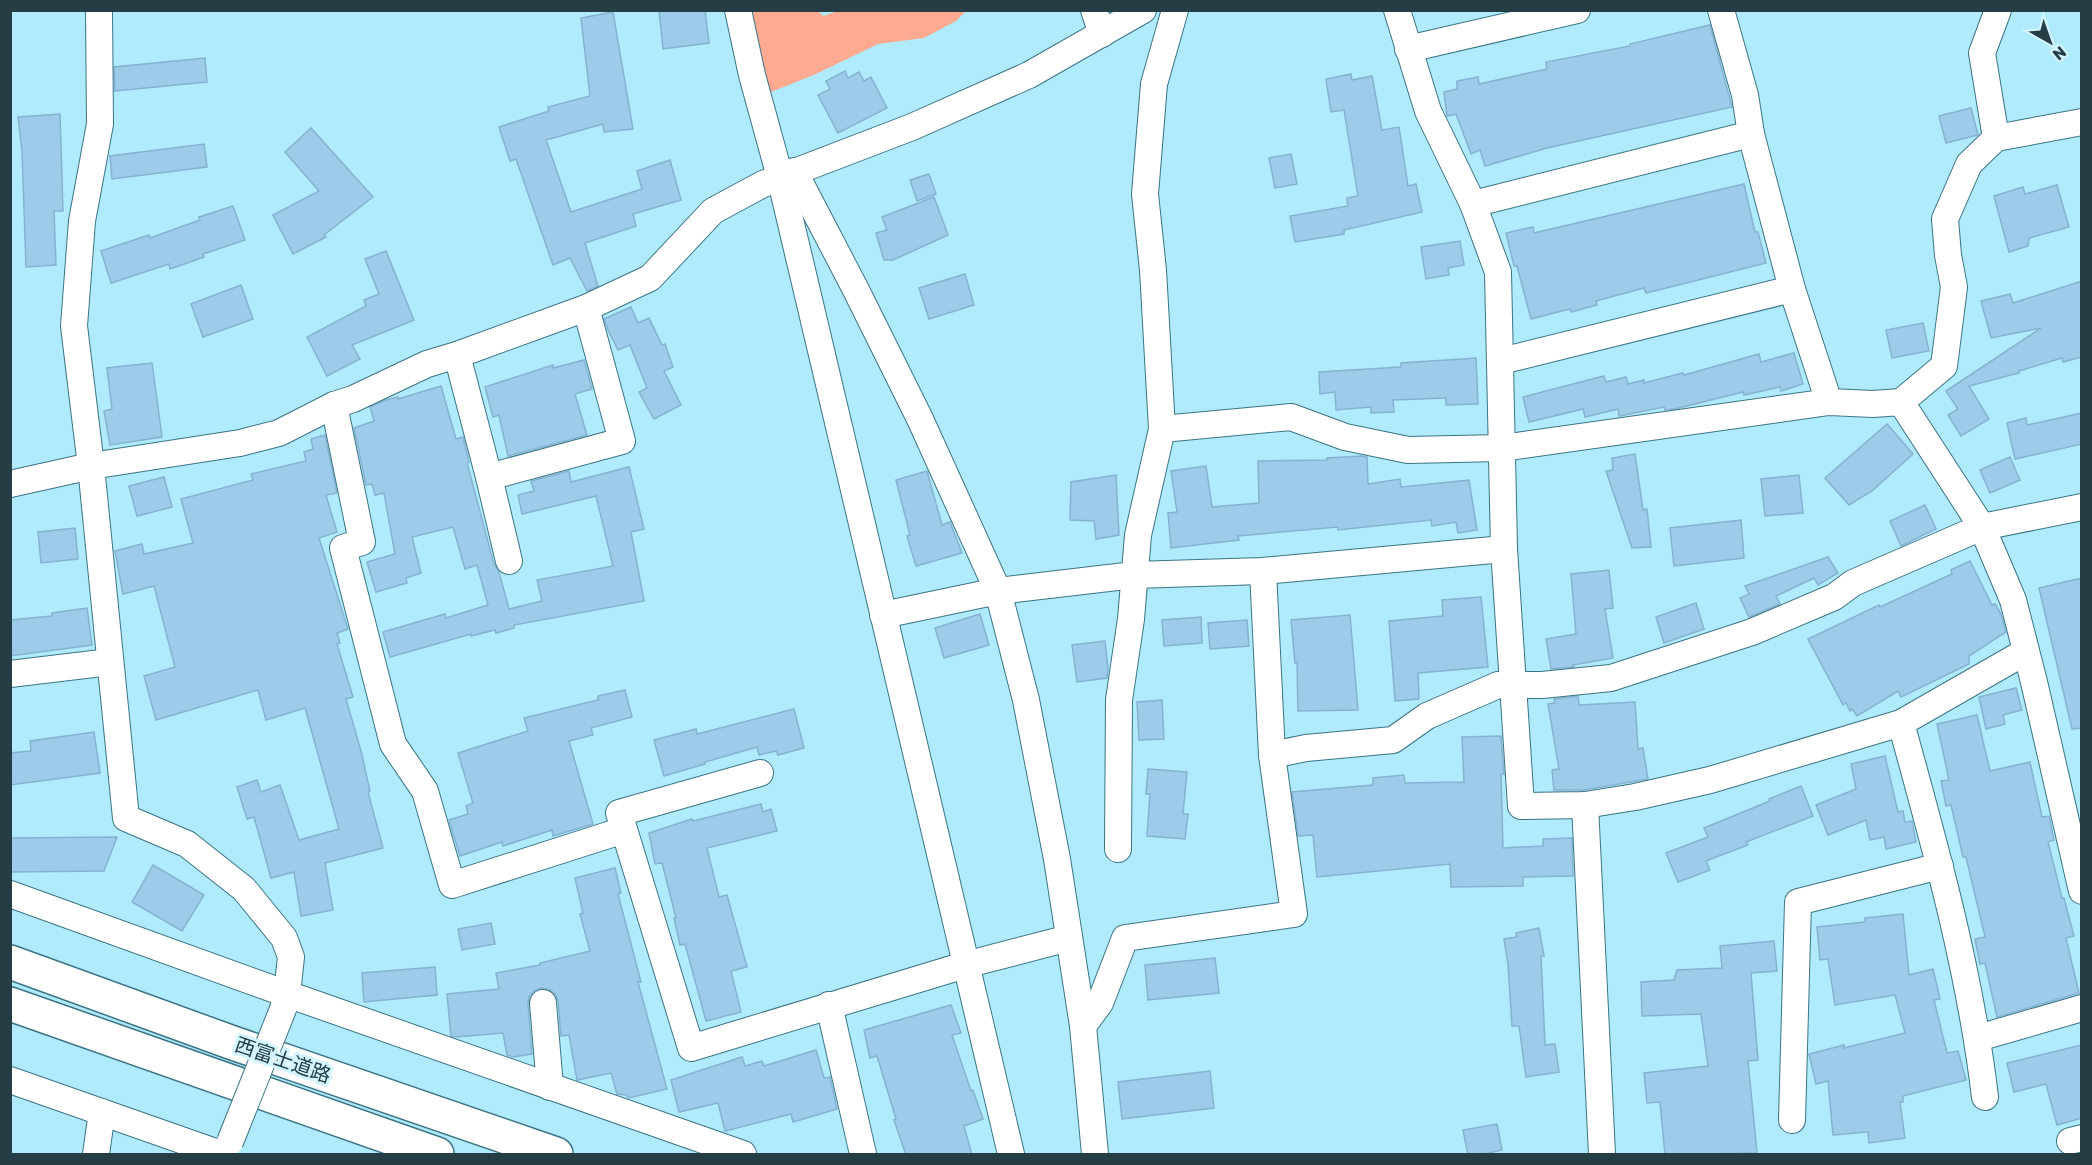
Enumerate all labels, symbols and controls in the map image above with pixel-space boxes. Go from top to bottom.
north arrow [2020,12,2080,72]
text: N [2049,42,2070,64]
street label: 西富士道路 [232,1032,334,1088]

